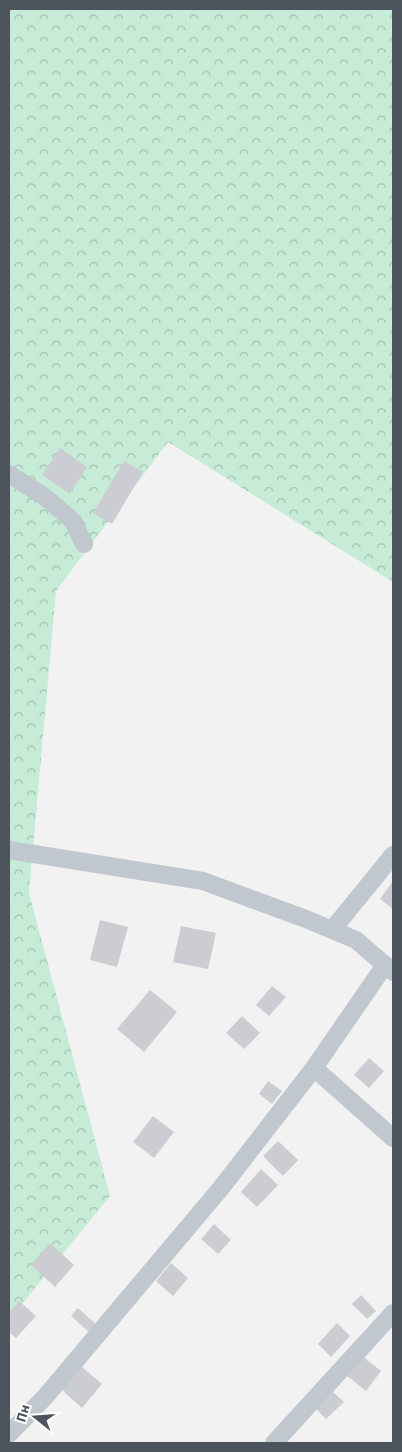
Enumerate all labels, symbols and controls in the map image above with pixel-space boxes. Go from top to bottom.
north arrow [10,1392,60,1442]
text: Пн [11,1402,36,1425]

